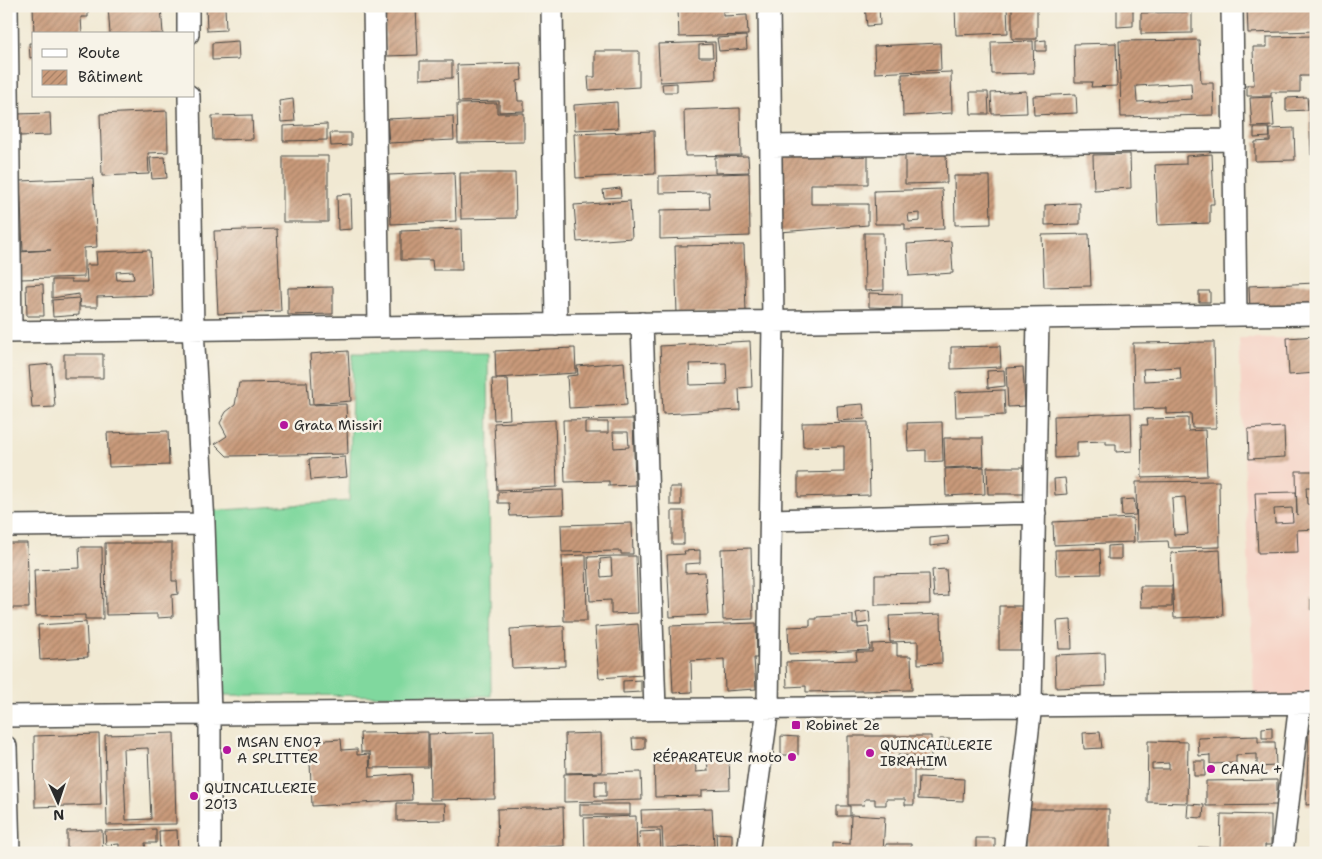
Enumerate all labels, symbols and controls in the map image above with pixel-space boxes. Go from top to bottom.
legend [32,32,195,98]
text: Route [78,43,120,63]
text: Bâtiment [78,67,143,87]
place label: Grata Missiri [294,416,382,434]
marker: Grata Missiri [278,419,290,431]
place label: Robinet 2e [806,716,880,734]
marker: Robinet 2e [790,719,802,731]
place label: MSAN EN07 A SPLITTER [237,733,322,767]
place label: QUINCAILLERIE IBRAHIM [880,736,993,770]
marker: MSAN EN07 A SPLITTER [221,744,233,756]
marker: QUINCAILLERIE IBRAHIM [864,747,876,759]
place label: RÉPARATEUR moto [653,748,782,766]
marker: RÉPARATEUR moto [786,751,798,763]
place label: CANAL + [1221,760,1283,778]
marker: CANAL + [1205,763,1217,775]
north arrow [32,776,82,826]
place label: QUINCAILLERIE 2013 [204,779,317,813]
marker: QUINCAILLERIE 2013 [188,790,200,802]
text: N [53,806,65,824]

